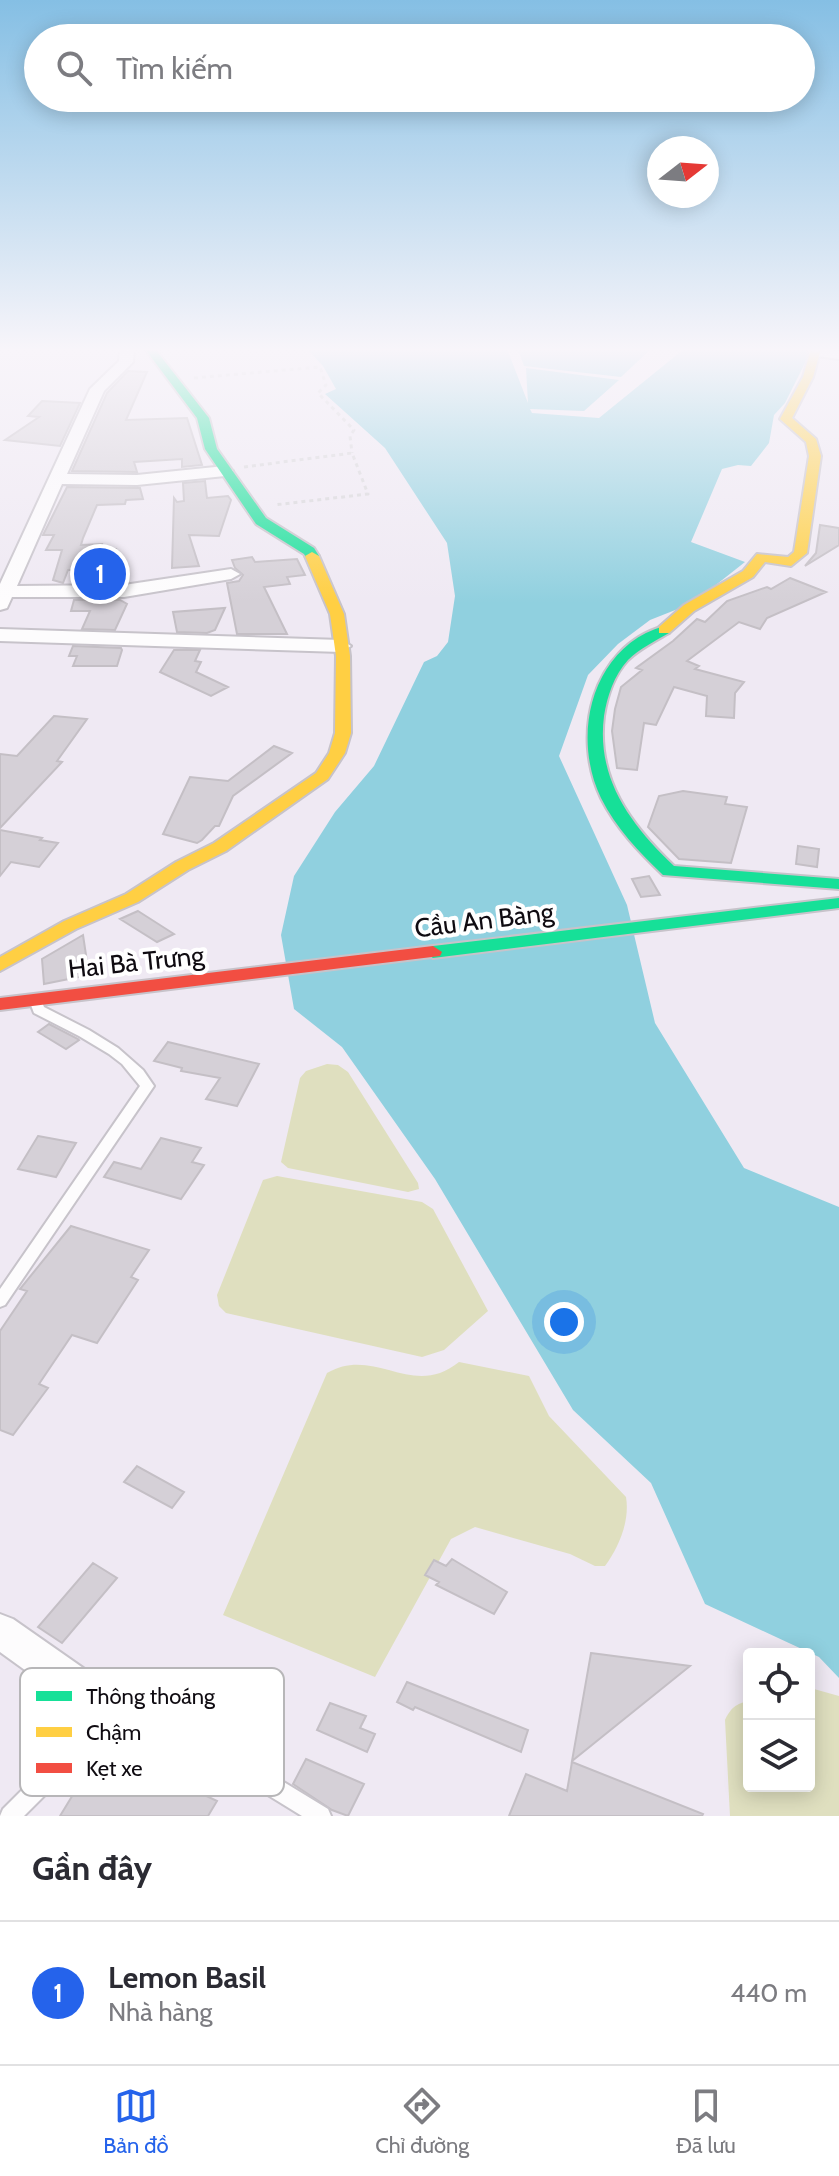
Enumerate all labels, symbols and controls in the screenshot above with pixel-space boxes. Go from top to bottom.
search box [24,24,815,112]
icon: search [52,46,96,90]
text: Tìm kiếm [116,50,233,87]
north arrow [647,136,719,208]
pin: 1 [74,544,126,604]
street label: Cầu An Bàng [413,895,556,944]
street label: Hai Bà Trưng [66,939,207,985]
your location [544,1302,584,1342]
map controls [743,1648,815,1792]
button: locate [743,1648,815,1720]
legend [20,1668,284,1796]
text: Thông thoáng [86,1683,216,1710]
text: Chậm [86,1719,141,1746]
button: layers [743,1720,815,1792]
text: Kẹt xe [86,1755,143,1782]
text: Gần đây [32,1847,152,1889]
text: Lemon Basil [108,1959,266,1996]
text: 1 [53,1977,63,2009]
text: 440 m [730,1977,807,2009]
text: Nhà hàng [108,1996,213,2028]
tab: Bản đồ [103,2084,169,2159]
tab: Chỉ đường [375,2084,469,2159]
tab: Đã lưu [676,2084,736,2159]

